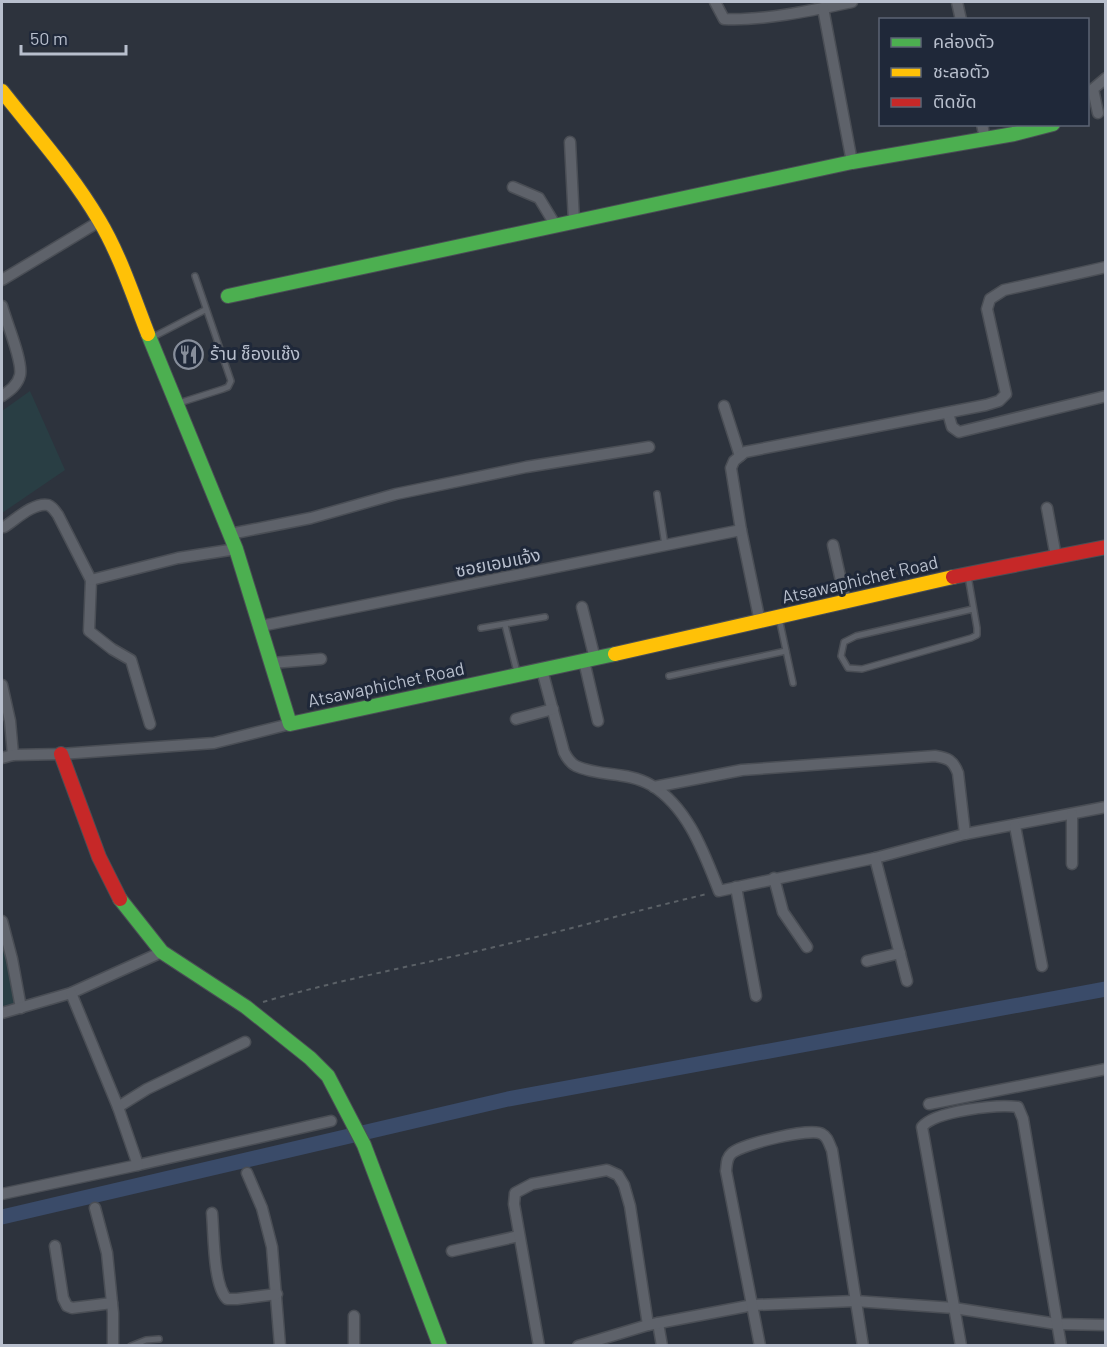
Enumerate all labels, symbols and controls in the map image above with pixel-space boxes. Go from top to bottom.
scale bar [21,18,126,56]
legend [879,18,1089,126]
text: 50 m [30,27,68,49]
text: คล่องตัว [933,30,995,52]
text: ชะลอตัว [933,60,990,82]
text: ติดขัด [933,90,976,112]
restaurant icon: ร้าน ช็องแช๊ง [173,338,205,370]
place label: ร้าน ช็องแช๊ง [210,342,300,364]
street label: ซอยเอมแจ้ง [453,543,542,581]
street label: Atsawaphichet Road [780,550,940,608]
street label: Atsawaphichet Road [305,657,466,711]

